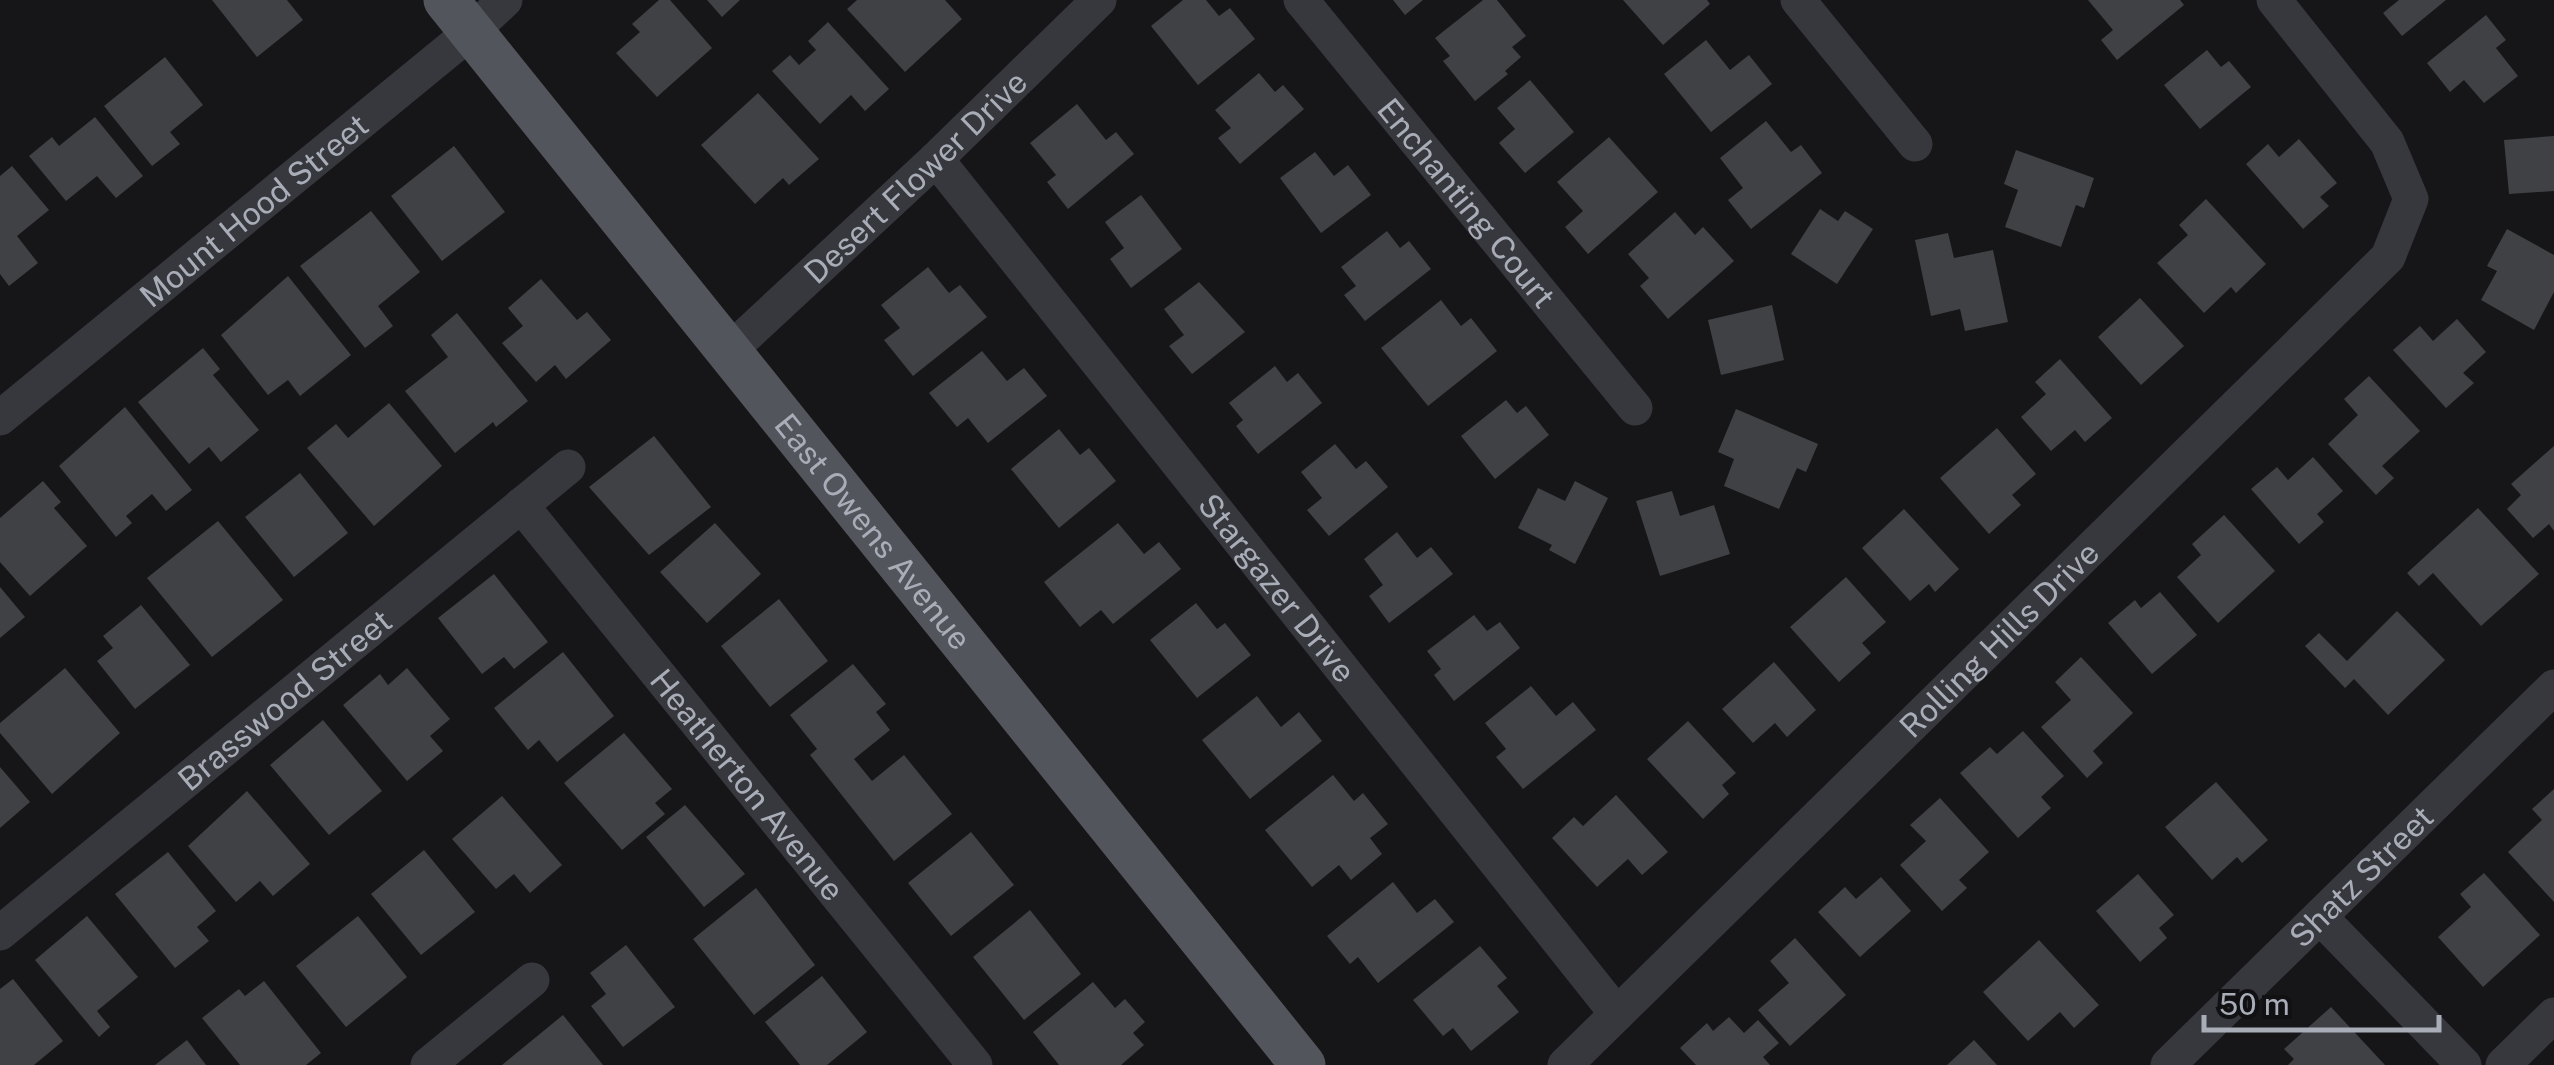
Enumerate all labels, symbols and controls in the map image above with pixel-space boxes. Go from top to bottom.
street label: Desert Flower Drive [796,63,1034,291]
street label: Enchanting Court [1371,91,1563,315]
street label: Mount Hood Street [132,106,375,314]
street label: East Owens Avenue [768,406,979,657]
street label: Stargazer Drive [1191,486,1364,689]
street label: Rolling Hills Drive [1892,533,2106,745]
street label: Brasswood Street [171,601,398,798]
street label: Heatherton Avenue [643,662,852,908]
street label: Shatz Street [2282,798,2440,954]
scale bar [2204,970,2439,1032]
text: 50 m [2219,986,2290,1022]

